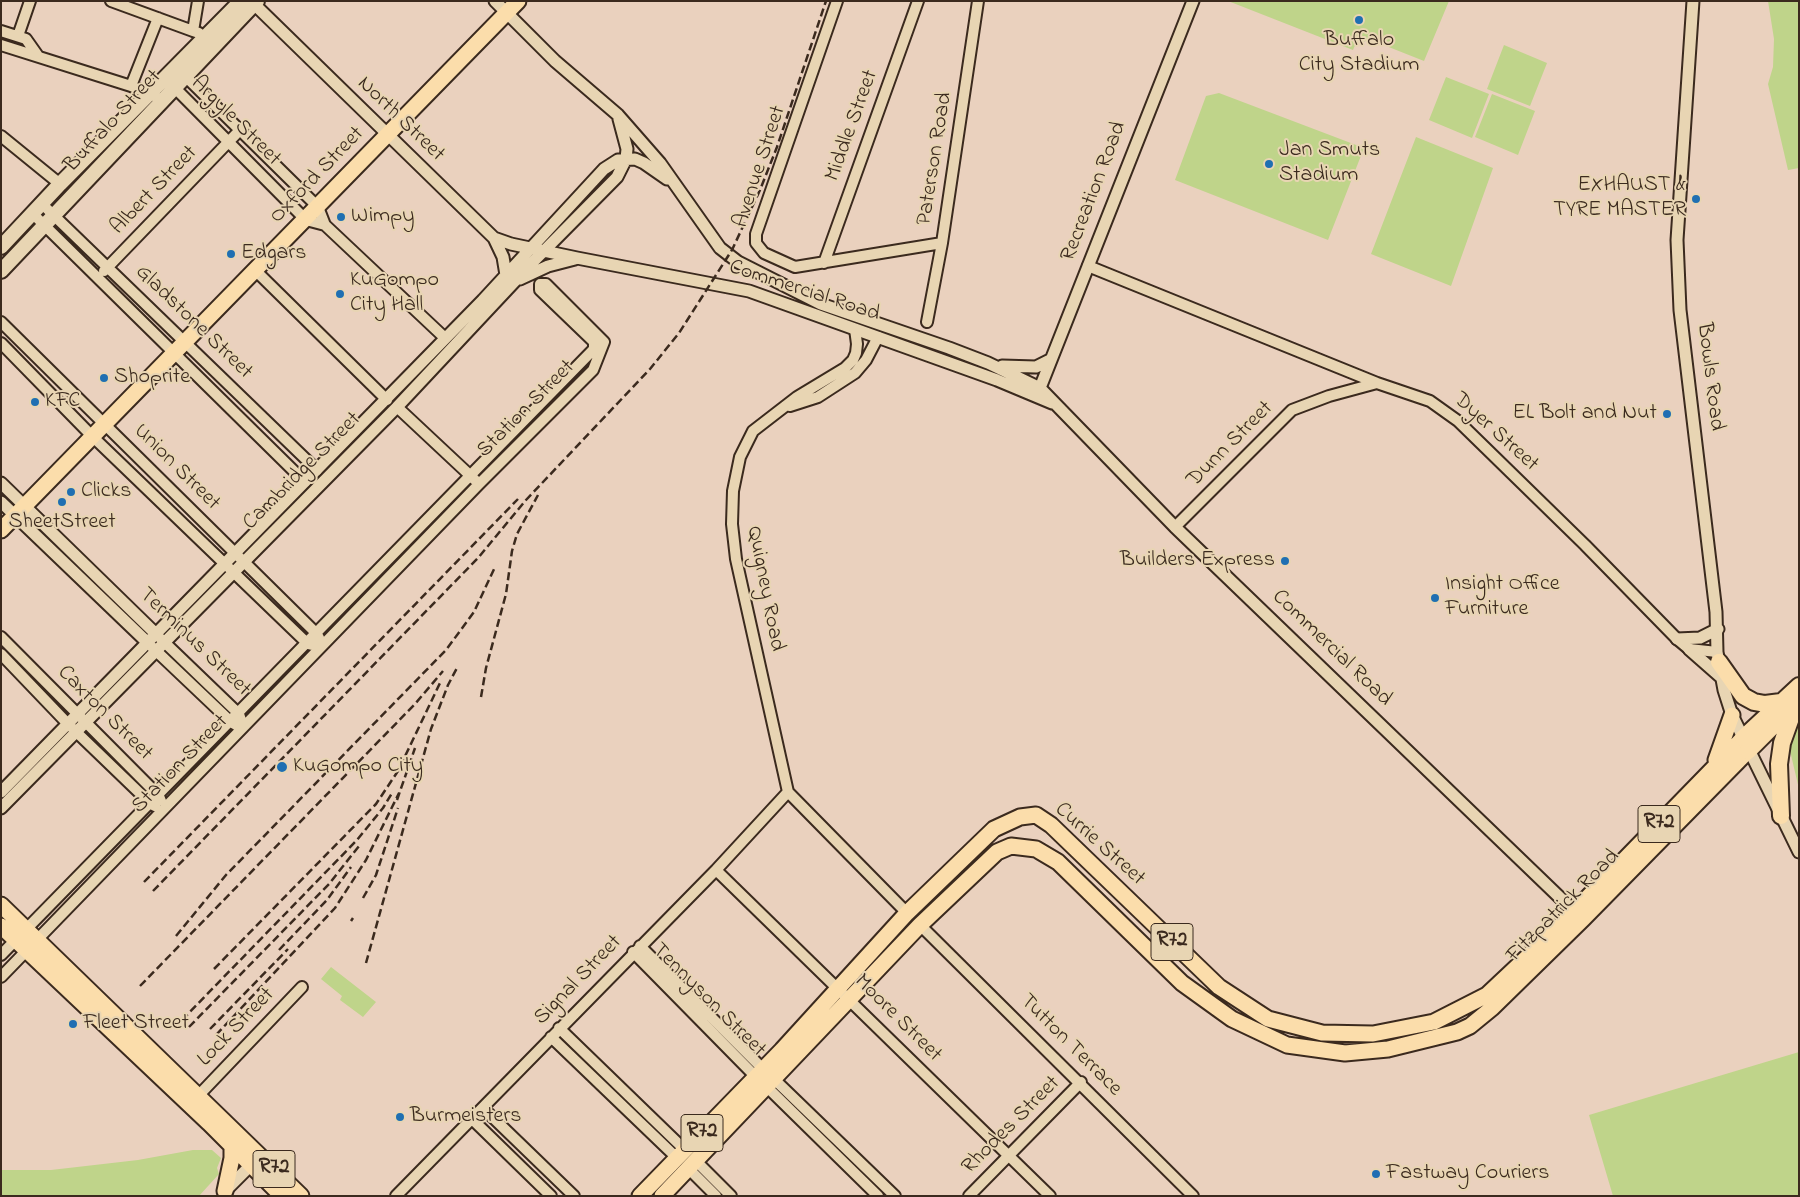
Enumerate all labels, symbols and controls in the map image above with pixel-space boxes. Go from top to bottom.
marker: Buffalo City Stadium [1353,14,1365,26]
place label: Buffalo City Stadium [1299,28,1419,80]
street label: Buffalo Street [60,65,168,179]
street label: Middle Street [821,67,885,185]
street label: Argyle Street [184,71,286,173]
street label: North Street [351,72,449,168]
street label: Paterson Road [912,91,960,227]
street label: Avenue Street [729,103,793,231]
street label: Recreation Road [1056,118,1134,266]
street label: Oxford Street [265,122,371,230]
place label: Jan Smuts Stadium [1279,138,1380,190]
street label: Albert Street [106,141,204,241]
marker: Jan Smuts Stadium [1263,158,1275,170]
place label: EXHAUST & TYRE MASTER [1553,173,1686,225]
marker: EXHAUST & TYRE MASTER [1690,193,1702,205]
place label: Wimpy [351,204,414,230]
marker: Wimpy [335,211,347,223]
place label: Edgars [241,241,306,267]
marker: Edgars [225,248,237,260]
street label: Commercial Road [725,255,883,329]
street label: Gladstone Street [129,260,257,386]
place label: KuGompo City Hall [350,268,439,320]
marker: KuGompo City Hall [334,288,346,300]
street label: Bowls Road [1689,322,1729,432]
street label: Station Street [472,355,582,465]
place label: Shoprite [114,365,190,391]
marker: Shoprite [98,372,110,384]
street label: Dyer Street [1447,388,1543,478]
place label: KFC [45,389,80,415]
marker: KFC [29,396,41,408]
street label: Dunn Street [1182,396,1280,494]
place label: EL Bolt and Nut [1513,401,1657,427]
street label: Cambridge Street [238,407,368,537]
marker: EL Bolt and Nut [1661,408,1673,420]
street label: Union Street [127,419,225,517]
place label: Clicks [81,479,131,505]
marker: Clicks [65,486,77,498]
marker: SheetStreet [56,496,68,508]
place label: SheetStreet [8,510,116,536]
street label: Quigney Road [739,524,789,654]
place label: Builders Express [1120,548,1275,574]
marker: Builders Express [1279,555,1291,567]
place label: Insight Office Furniture [1445,572,1560,624]
street label: Terminus Street [132,583,256,703]
street label: Commercial Road [1265,585,1397,713]
marker: Insight Office Furniture [1429,592,1441,604]
street label: Caxton Street [51,661,157,767]
street label: Station Street [127,710,235,820]
place label: KuGompo City [293,754,423,780]
marker: KuGompo City [275,760,289,774]
street label: Currie Street [1048,797,1150,893]
road number: R72 [1638,806,1680,842]
street label: Fitzpatrick Road [1502,845,1626,969]
road number: R72 [1151,924,1193,960]
street label: Signal Street [529,930,629,1032]
street label: Tennyson Street [645,938,771,1064]
street label: Moore Street [847,969,947,1069]
street label: Lock Street [193,983,281,1073]
street label: Tutton Terrace [1013,989,1127,1103]
place label: Fleet Street [83,1011,189,1037]
marker: Fleet Street [67,1018,79,1030]
street label: Rhodes Street [957,1071,1067,1181]
place label: Burmeisters [410,1104,521,1130]
marker: Burmeisters [394,1111,406,1123]
road number: R72 [681,1114,723,1152]
road number: R72 [253,1150,295,1188]
place label: Fastway Couriers [1386,1161,1549,1187]
marker: Fastway Couriers [1370,1168,1382,1180]

